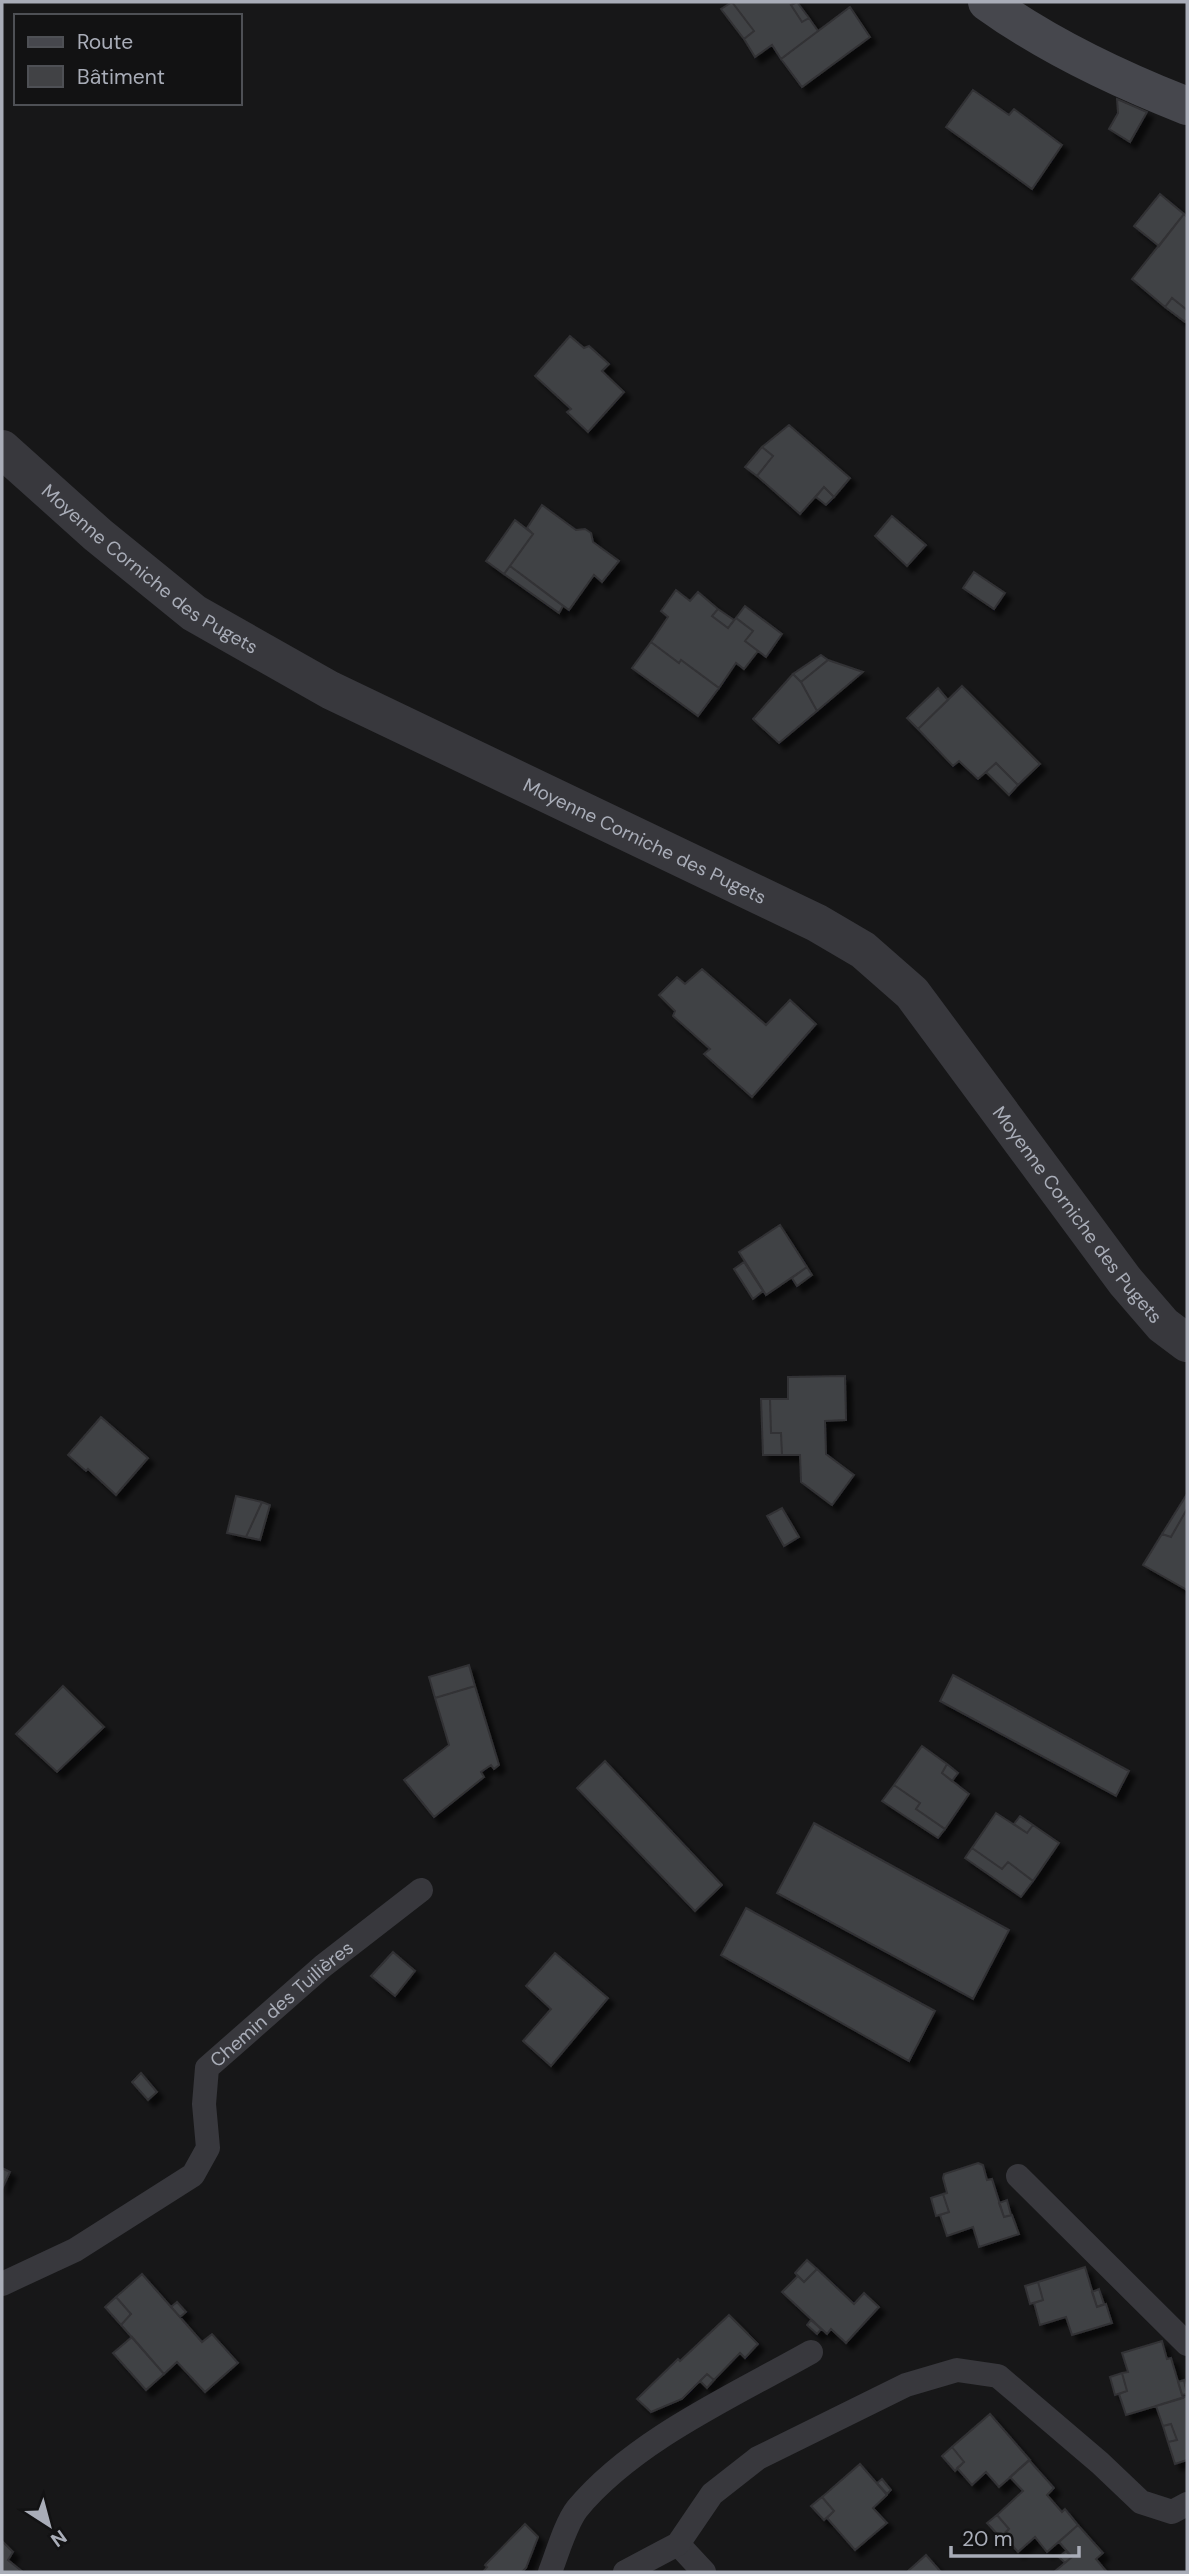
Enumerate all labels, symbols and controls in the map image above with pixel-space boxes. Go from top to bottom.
legend [14,14,242,105]
text: Route [77,28,133,56]
text: Bâtiment [77,63,165,91]
street label: Moyenne Corniche des Pugets [37,478,263,659]
street label: Moyenne Corniche des Pugets [519,772,771,910]
street label: Moyenne Corniche des Pugets [987,1101,1168,1328]
street label: Chemin des Tuilières [204,1935,358,2072]
north arrow [14,2490,84,2560]
scale bar [951,2514,1079,2558]
text: N [46,2524,72,2553]
text: 20 m [962,2525,1013,2553]

